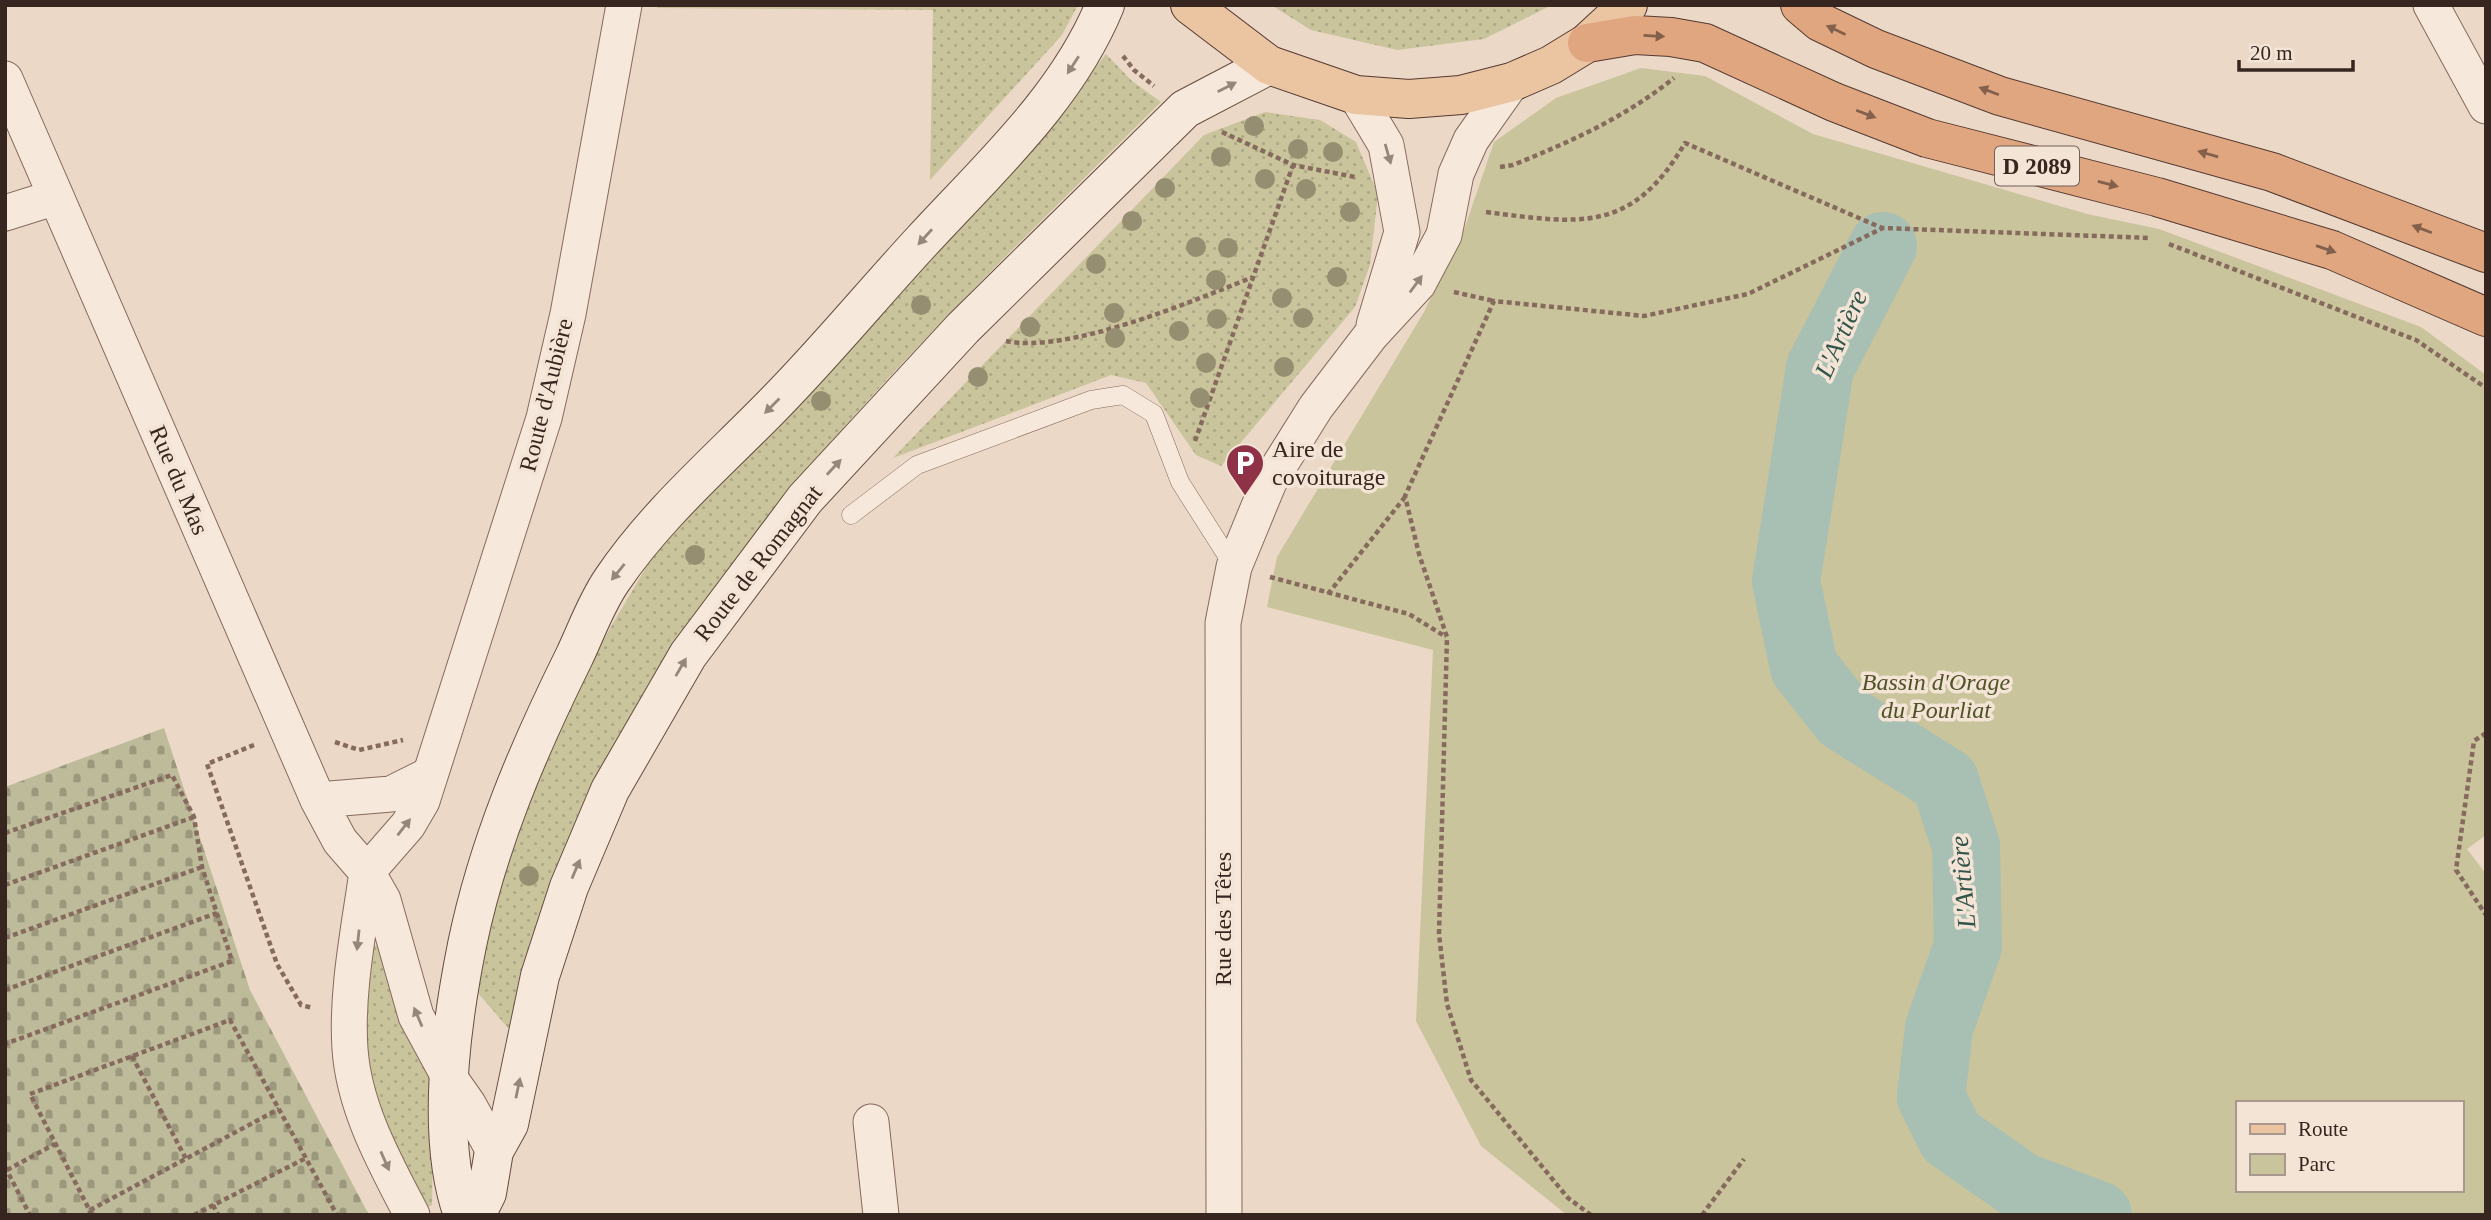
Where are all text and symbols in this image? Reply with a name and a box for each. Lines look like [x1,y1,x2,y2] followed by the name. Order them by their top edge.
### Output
[1826,24,1846,36] one-way arrow
[2239,28,2353,72] scale bar
[1644,30,1666,41] one-way arrow
[2250,41,2293,65] text: 20 m
[1067,55,1080,75] one-way arrow
[1217,81,1237,93] one-way arrow
[1978,86,1999,97] one-way arrow
[1856,109,1877,120] one-way arrow
[1383,144,1394,166] one-way arrow
[1995,146,2079,186] road number: D 2089
[2197,148,2218,158] one-way arrow
[2097,179,2119,190] one-way arrow
[2411,223,2432,234] one-way arrow
[918,228,934,245] one-way arrow
[2316,244,2337,255] one-way arrow
[1409,275,1423,294] one-way arrow
[1808,286,1873,383] water label: L'Artière
[514,316,578,474] street label: Route d'Aubière
[764,397,781,413] one-way arrow
[144,422,214,538] street label: Rue du Mas
[1272,436,1385,490] place label: Aire de covoiturage
[1224,442,1266,497] parking icon: Aire de covoiturage
[825,459,841,476] one-way arrow
[689,480,827,646] street label: Route de Romagnat
[611,563,626,581] one-way arrow
[675,658,687,677] one-way arrow
[1862,669,2011,723] park label: Bassin d'Orage du Pourliat
[397,819,412,837] one-way arrow
[1945,835,1982,930] water label: L'Artière
[1210,852,1236,986] street label: Rue des Têtes
[571,858,582,879] one-way arrow
[353,929,364,951] one-way arrow
[412,1006,423,1027] one-way arrow
[513,1077,524,1099] one-way arrow
[2236,1101,2463,1192] legend
[2298,1117,2348,1141] text: Route
[379,1151,391,1171] one-way arrow
[2298,1152,2335,1176] text: Parc

